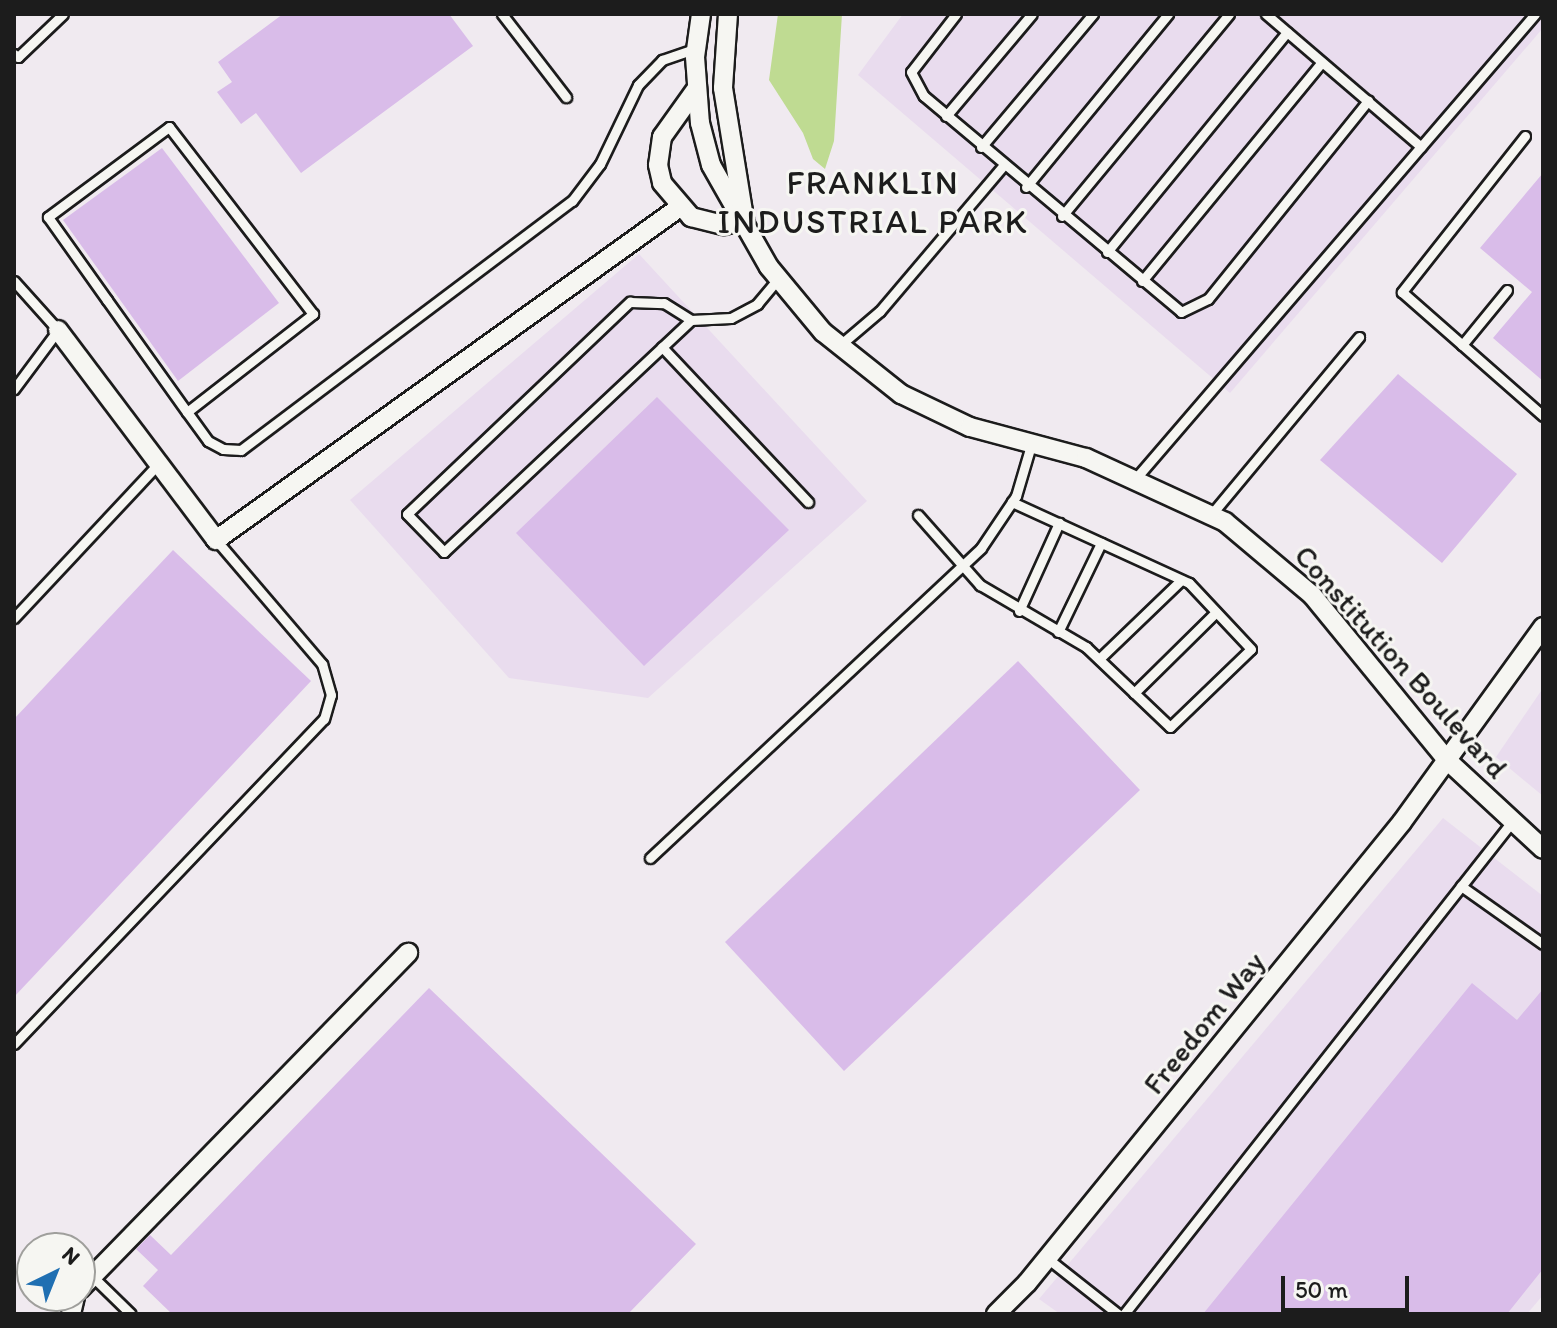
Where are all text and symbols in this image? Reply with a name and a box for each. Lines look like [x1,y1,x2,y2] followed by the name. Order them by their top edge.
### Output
[717,162,1029,242] district label: FRANKLIN INDUSTRIAL PARK
[1287,538,1515,786] street label: Constitution Boulevard
[1136,944,1272,1102] street label: Freedom Way
[16,1232,96,1312] north arrow
[57,1241,86,1270] text: N
[1285,1260,1413,1310] scale bar
[1295,1275,1348,1304] text: 50 m

